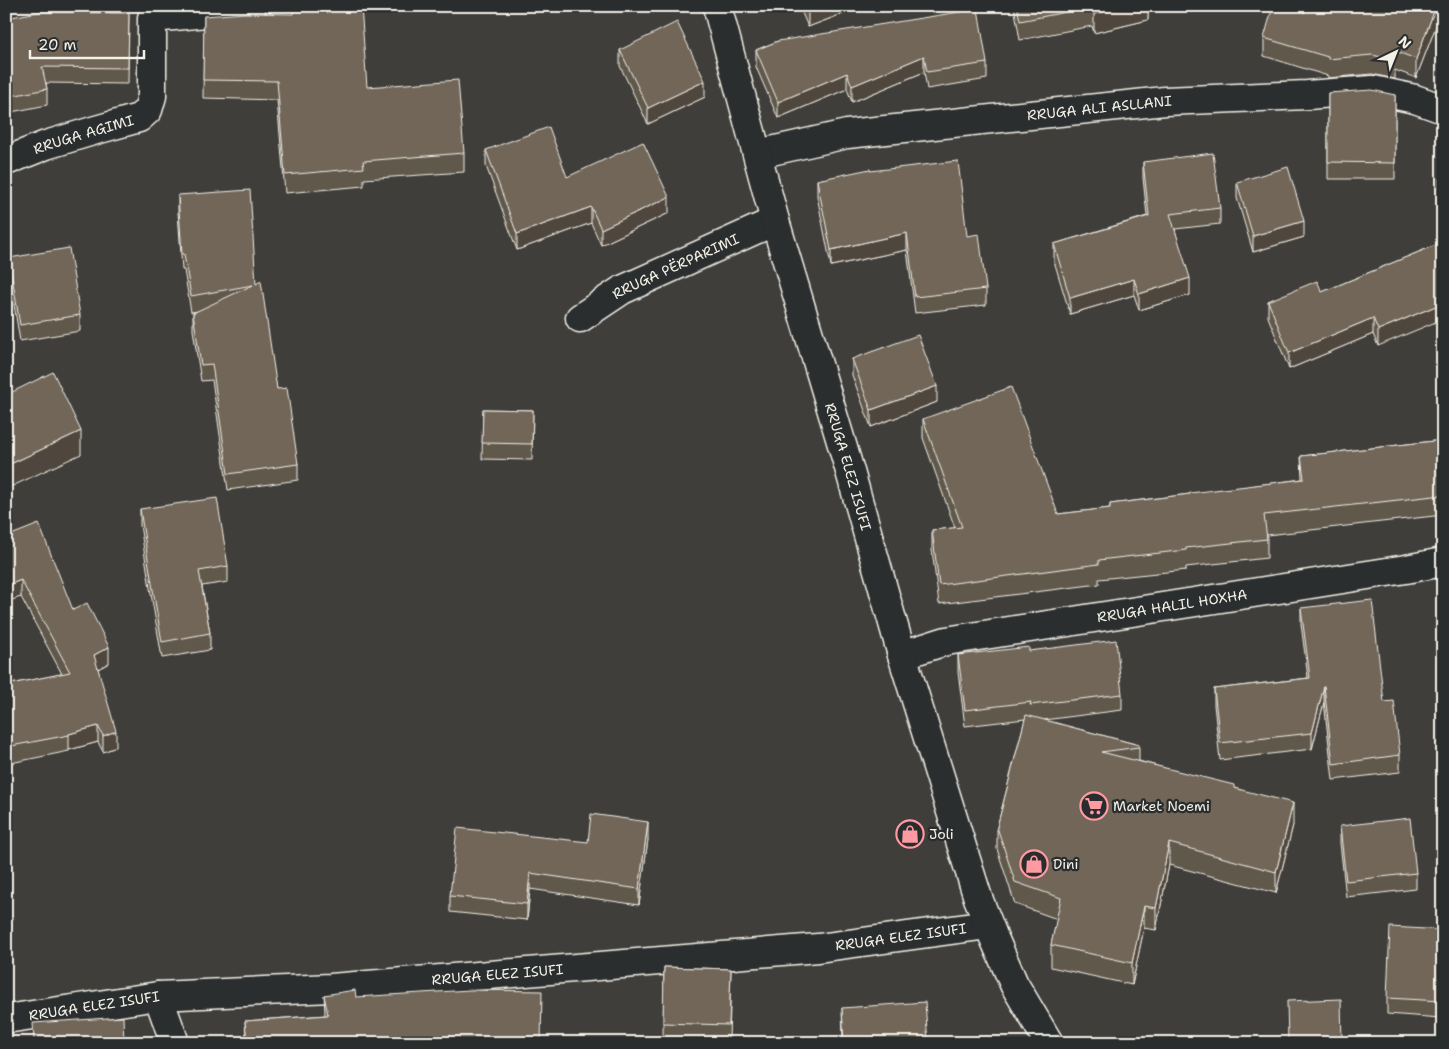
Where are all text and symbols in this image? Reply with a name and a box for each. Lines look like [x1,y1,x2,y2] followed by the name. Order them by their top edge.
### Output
[30,28,144,60] scale bar
[1372,28,1422,78] north arrow
[1395,32,1415,53] text: N
[38,35,77,55] text: 20 m
[1026,92,1173,124] street label: RRUGA ALI ASLLANI
[31,111,136,158] street label: RRUGA AGIMI
[608,229,742,303] street label: RRUGA PËRPARIMI
[821,401,875,533] street label: RRUGA ELEZ ISUFI
[1096,585,1248,626] street label: RRUGA HALIL HOXHA
[1079,791,1109,821] supermarket icon: Market Noemi
[1113,797,1210,815] place label: Market Noemi
[895,819,925,849] shop icon: Joli
[929,825,954,843] place label: Joli
[1019,849,1049,879] shop icon: Dini
[1053,855,1078,873] place label: Dini
[834,919,968,955] street label: RRUGA ELEZ ISUFI
[431,960,564,989] street label: RRUGA ELEZ ISUFI
[27,987,161,1024] street label: RRUGA ELEZ ISUFI

